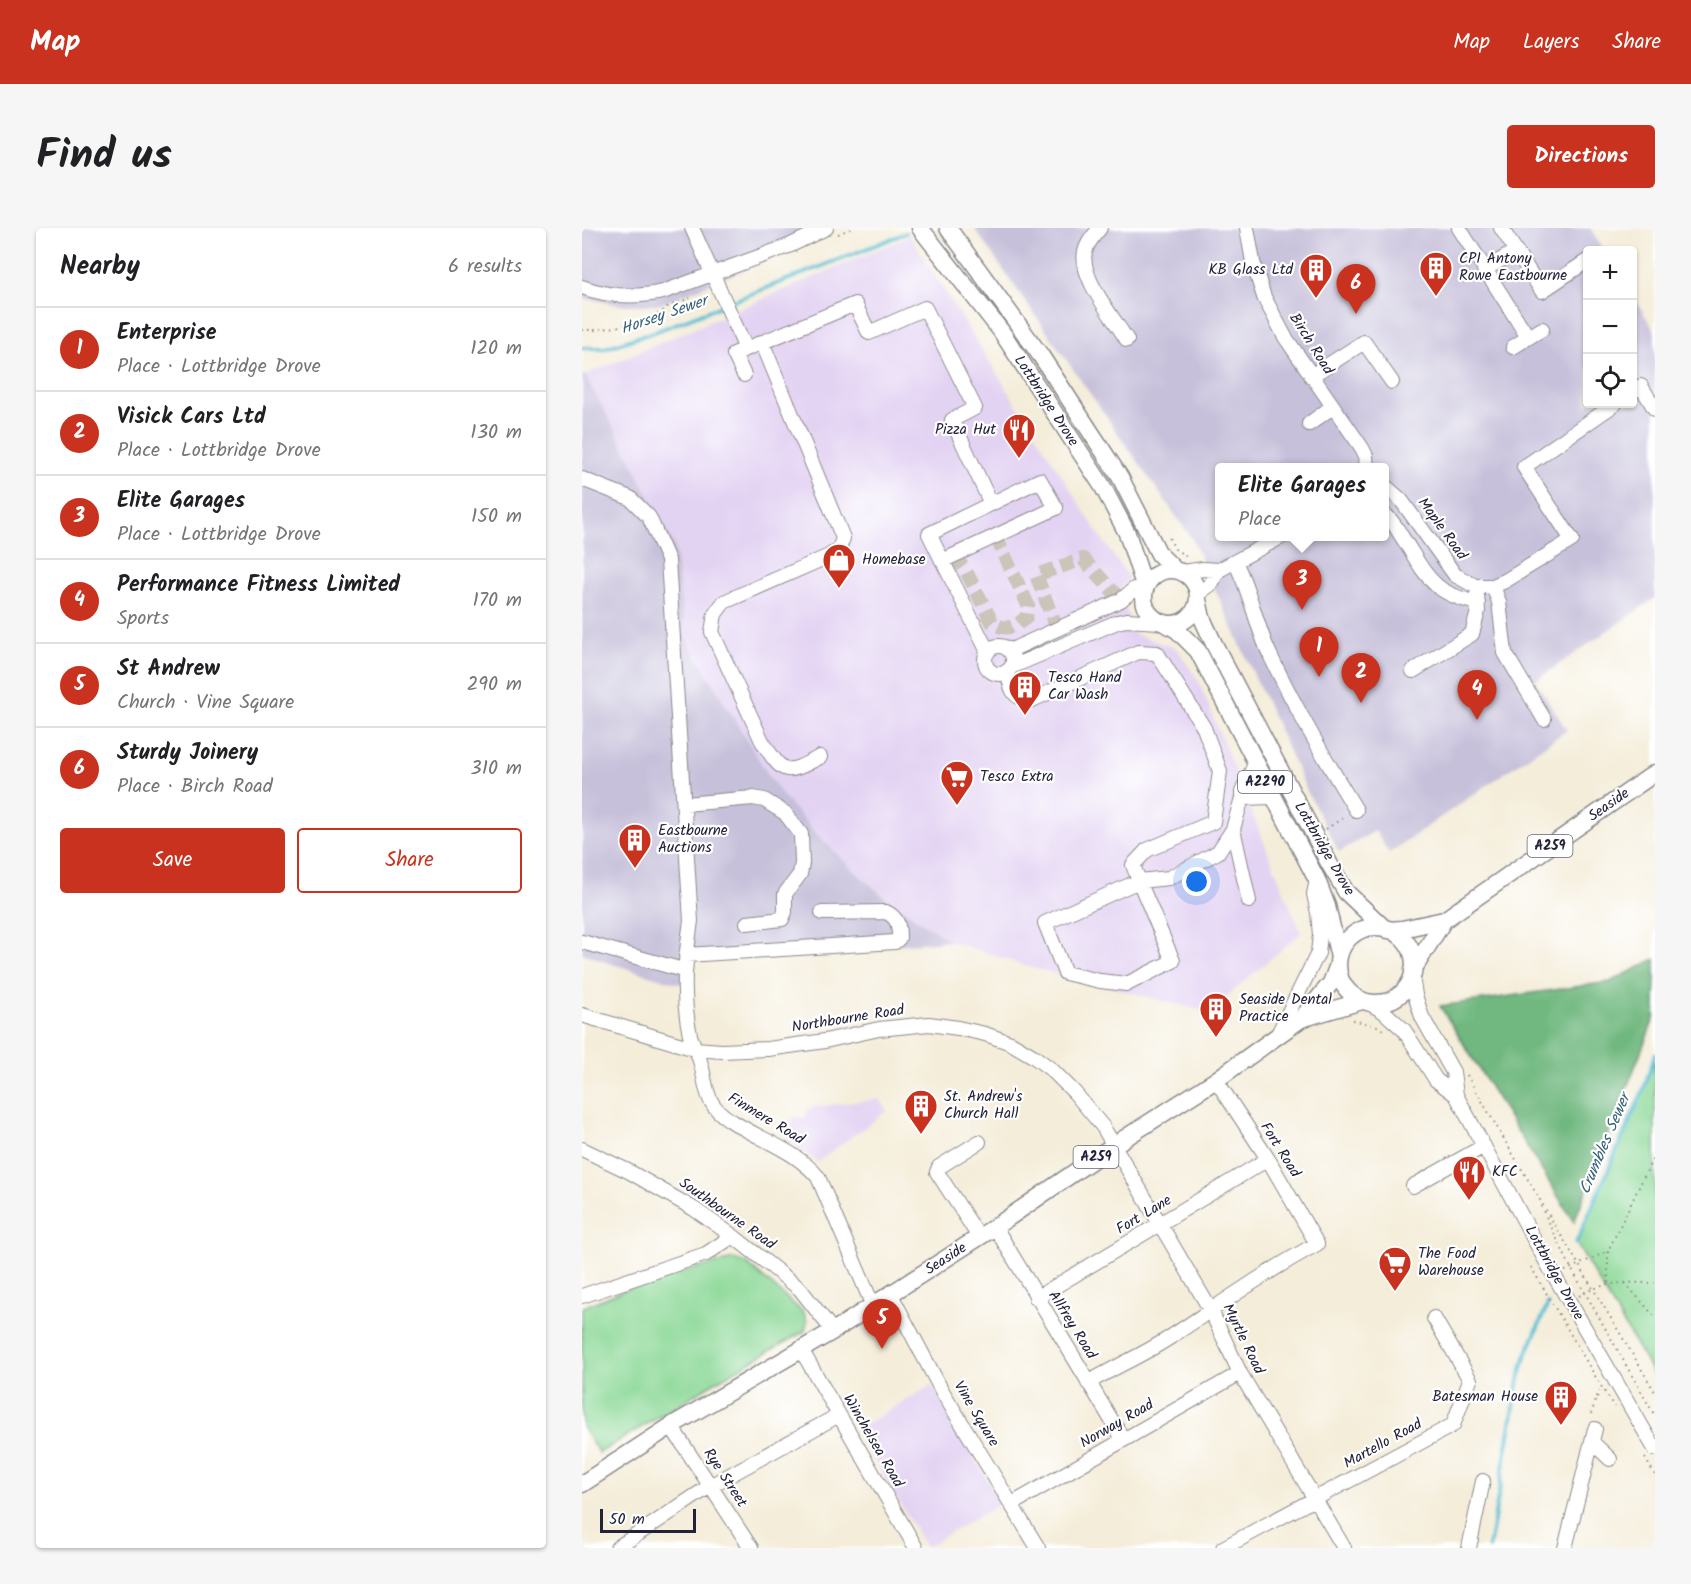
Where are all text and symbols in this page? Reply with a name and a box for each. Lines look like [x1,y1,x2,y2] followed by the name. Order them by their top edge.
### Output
[30,20,81,65] text: Map
[1453,26,1490,59] text: Map
[1523,26,1579,59] text: Layers
[1612,26,1661,59] text: Share
[36,123,172,190] text: Find us
[1507,125,1655,188] button: Directions
[60,246,140,288] text: Nearby
[1583,246,1637,408] map controls
[1583,246,1637,300] button: +
[1459,247,1567,288] place label: CPI Antony Rowe Eastbourne
[1418,250,1454,297] building icon: CPI Antony Rowe Eastbourne
[448,251,522,283] text: 6 results
[1298,252,1334,299] building icon: KB Glass Ltd
[1208,258,1294,282] place label: KB Glass Ltd
[1336,264,1376,314] pin: 6
[617,287,714,341] water label: Horsey Sewer
[1583,300,1637,354] button: −
[1283,308,1340,380] street label: Birch Road
[117,316,216,351] text: Enterprise
[76,333,83,365] text: 1
[470,333,522,365] text: 120 m
[1007,350,1085,452] street label: Lottbridge Drove
[117,351,321,383] text: Place · Lottbridge Drove
[1583,354,1637,408] button: locate
[117,400,266,435] text: Visick Cars Ltd
[1001,412,1037,459] restaurant icon: Pizza Hut
[74,417,85,449] text: 2
[470,417,522,449] text: 130 m
[935,418,996,442] place label: Pizza Hut
[117,435,321,467] text: Place · Lottbridge Drove
[1215,463,1389,541] popup
[1238,469,1366,504] text: Elite Garages
[117,484,245,519] text: Elite Garages
[1411,493,1473,566] street label: Maple Road
[74,501,85,533] text: 3
[471,501,522,533] text: 150 m
[1238,504,1281,536] text: Place
[117,519,321,551] text: Place · Lottbridge Drove
[821,542,857,589] shop icon: Homebase
[862,548,926,572] place label: Homebase
[1282,560,1322,610] pin: 3
[117,568,400,603] text: Performance Fitness Limited
[74,585,85,617] text: 4
[473,585,522,617] text: 170 m
[117,603,169,635] text: Sports
[1300,628,1338,677] pin: 1
[117,652,220,687] text: St Andrew
[1342,654,1380,703] pin: 2
[1048,666,1122,707] place label: Tesco Hand Car Wash
[74,669,85,701] text: 5
[467,669,522,701] text: 290 m
[1007,669,1043,716] building icon: Tesco Hand Car Wash
[1458,670,1496,720] pin: 4
[117,687,294,719] text: Church · Vine Square
[117,736,258,771] text: Sturdy Joinery
[74,753,85,785] text: 6
[470,753,522,785] text: 310 m
[939,759,975,806] supermarket icon: Tesco Extra
[980,765,1054,789] place label: Tesco Extra
[117,771,273,803] text: Place · Birch Road
[1238,771,1292,793] road number: A2290
[1583,782,1635,828] street label: Seaside
[1287,798,1361,901] street label: Lottbridge Drove
[658,819,728,860] place label: Eastbourne Auctions
[617,822,653,869] building icon: Eastbourne Auctions
[60,828,285,893] button: Save
[297,828,522,893] button: Share
[1528,835,1572,857] road number: A259
[1182,867,1211,896] your location
[1239,988,1332,1029] place label: Seaside Dental Practice
[1198,991,1234,1038] building icon: Seaside Dental Practice
[790,998,906,1040] street label: Northbourne Road
[944,1085,1023,1126] place label: St. Andrew's Church Hall
[1573,1086,1639,1198] water label: Crumbles Sewer
[723,1087,809,1152] street label: Finmere Road
[903,1088,939,1135] building icon: St. Andrew's Church Hall
[1254,1118,1307,1183] street label: Fort Road
[1074,1146,1118,1168] road number: A259
[1451,1154,1487,1201] restaurant icon: KFC
[1492,1160,1518,1184] place label: KFC
[674,1172,781,1257] street label: Southbourne Road
[1112,1189,1177,1241] street label: Fort Lane
[1518,1221,1590,1325] street label: Lottbridge Drove
[920,1236,972,1282] street label: Seaside
[1418,1242,1484,1283] place label: The Food Warehouse
[1377,1245,1413,1292] supermarket icon: The Food Warehouse
[1041,1286,1103,1364] street label: Allfrey Road
[862,1300,902,1349] pin: 5
[1216,1300,1271,1379] street label: Myrtle Road
[947,1376,1005,1452] street label: Vine Square
[1543,1379,1579,1426] building icon: Batesman House
[1432,1385,1538,1409] place label: Batesman House
[836,1390,910,1493] street label: Winchelsea Road
[1075,1393,1159,1455] street label: Norway Road
[1339,1412,1427,1475] street label: Martello Road
[697,1444,753,1513] street label: Rye Street
[600,1506,696,1534] scale bar
[609,1507,645,1532] text: 50 m

